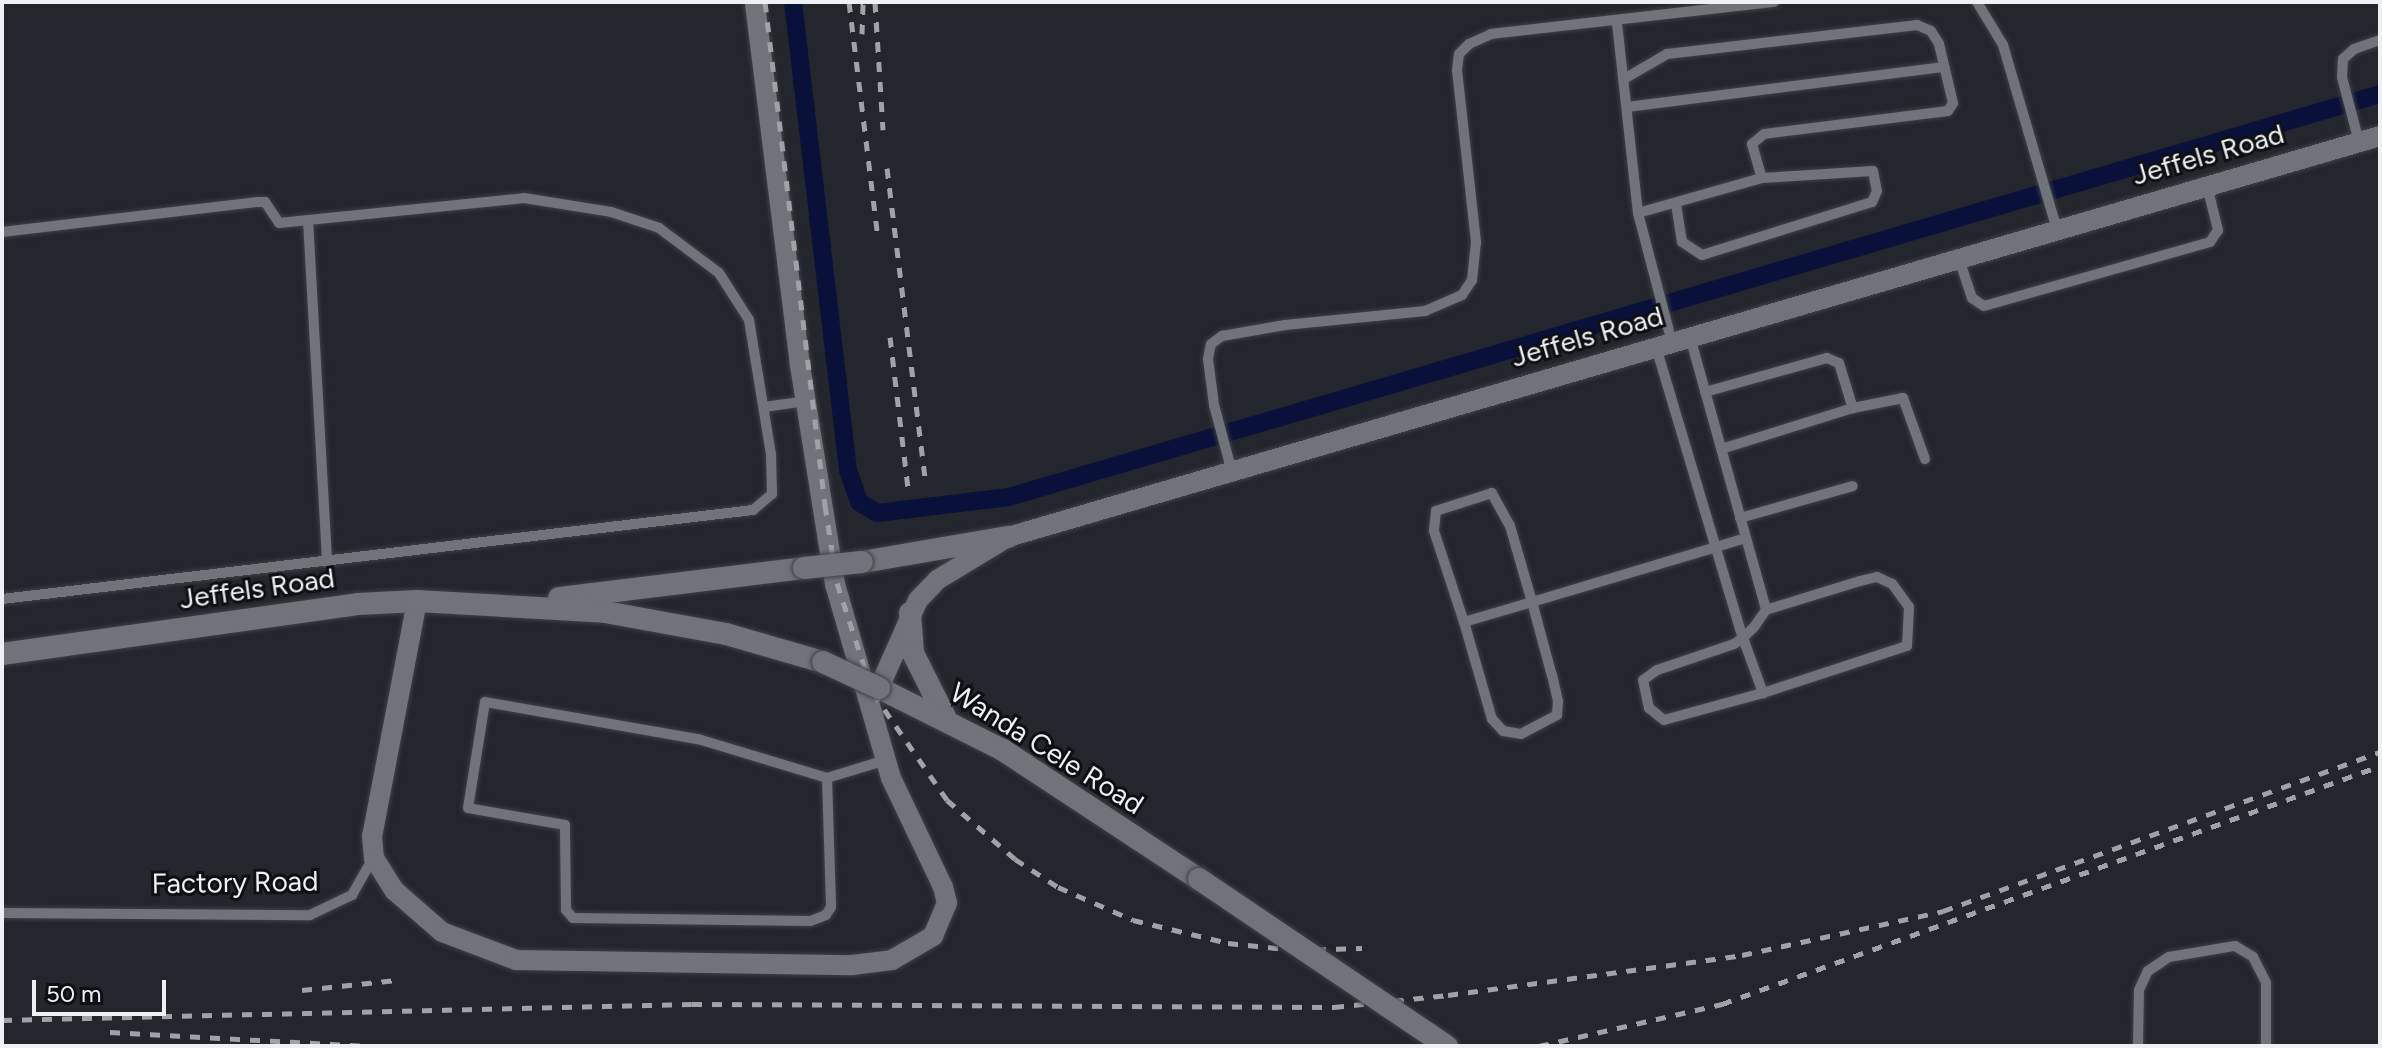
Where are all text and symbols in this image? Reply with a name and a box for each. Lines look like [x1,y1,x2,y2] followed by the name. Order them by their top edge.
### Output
[2128,116,2288,192] street label: Jeffels Road
[1507,298,1667,374] street label: Jeffels Road
[177,560,337,616] street label: Jeffels Road
[944,675,1150,821] street label: Wanda Cele Road
[151,864,319,900] street label: Factory Road
[36,964,170,1014] scale bar
[46,979,102,1008] text: 50 m

